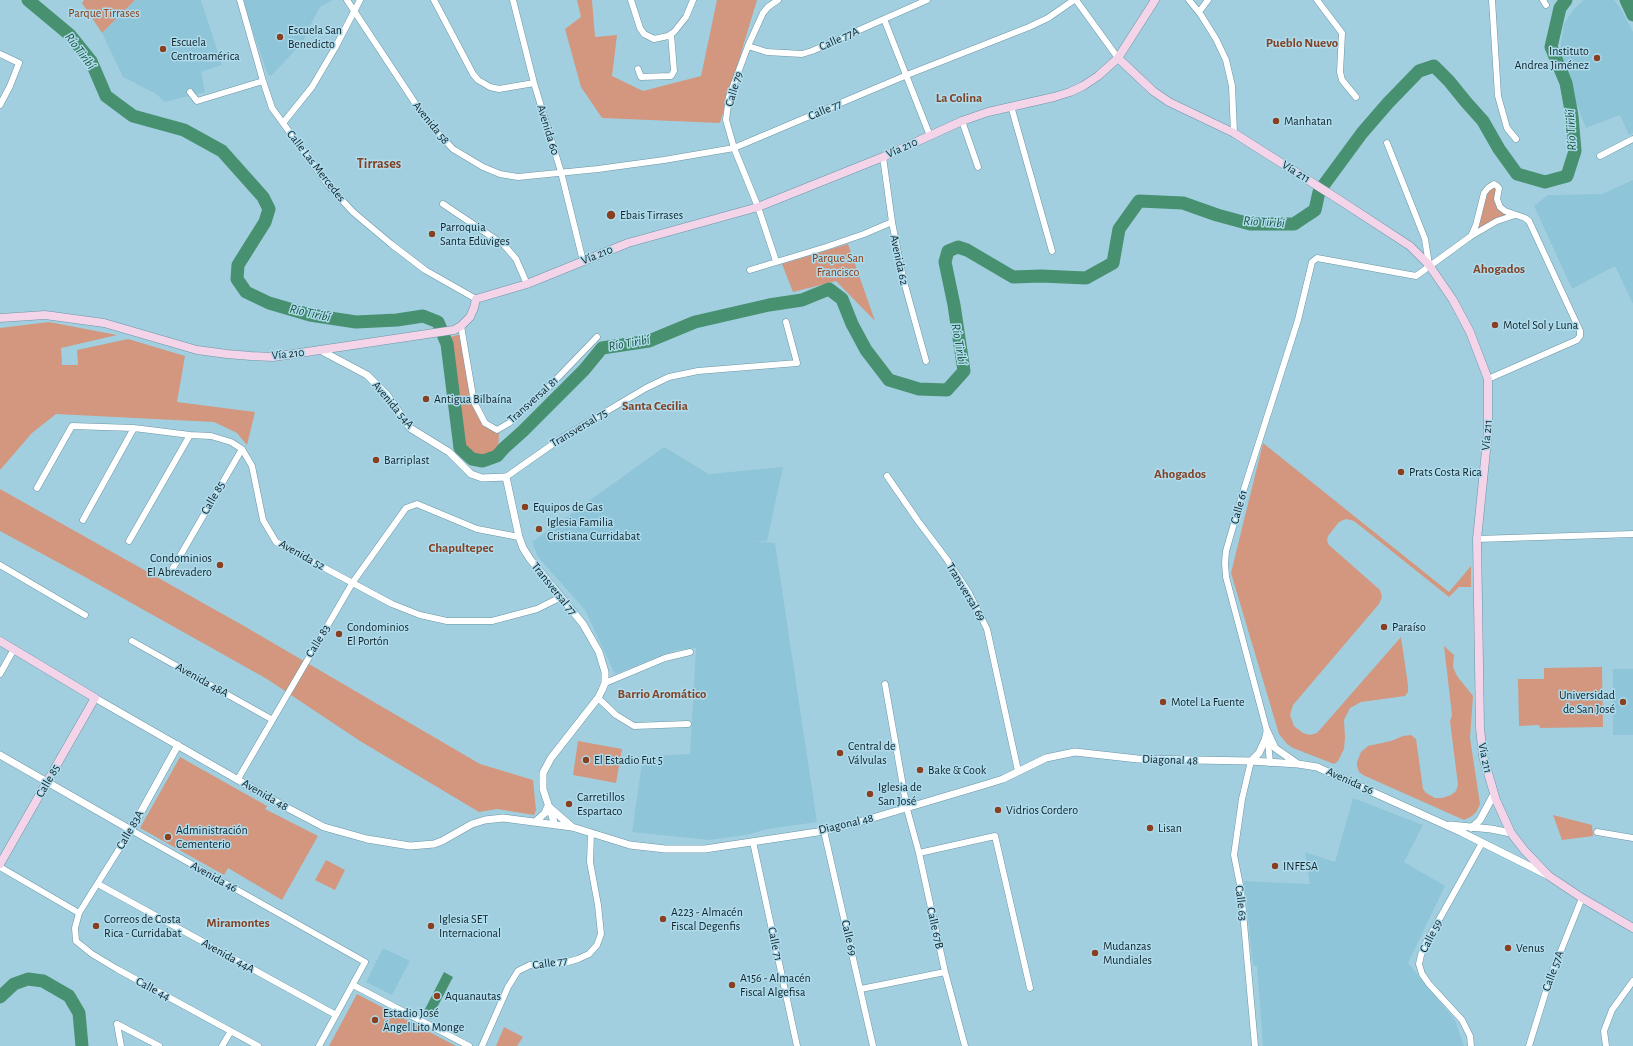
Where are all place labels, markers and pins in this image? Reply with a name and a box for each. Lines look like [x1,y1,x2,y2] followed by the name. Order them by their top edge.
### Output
[288,23,342,51] place label: Escuela San Benedicto
[275,32,285,42] marker: Escuela San Benedicto
[171,35,240,63] place label: Escuela Centroamérica
[158,44,168,54] marker: Escuela Centroamérica
[1514,44,1589,72] place label: Instituto Andrea Jiménez
[1592,53,1602,63] marker: Instituto Andrea Jiménez
[1284,114,1332,128] place label: Manhatan
[1271,116,1281,126] marker: Manhatan
[620,208,683,222] place label: Ebais Tirrases
[605,209,617,221] marker: Ebais Tirrases
[440,220,510,248] place label: Parroquia Santa Eduviges
[427,229,437,239] marker: Parroquia Santa Eduviges
[1503,318,1578,332] place label: Motel Sol y Luna
[1490,320,1500,330] marker: Motel Sol y Luna
[434,392,512,406] place label: Antigua Bilbaína
[421,394,431,404] marker: Antigua Bilbaína
[384,453,429,467] place label: Barriplast
[371,455,381,465] marker: Barriplast
[1409,465,1482,479] place label: Prats Costa Rica
[1396,467,1406,477] marker: Prats Costa Rica
[533,500,603,514] place label: Equipos de Gas
[520,502,530,512] marker: Equipos de Gas
[547,515,640,543] place label: Iglesia Familia Cristiana Curridabat
[534,524,544,534] marker: Iglesia Familia Cristiana Curridabat
[147,551,212,579] place label: Condominios El Abrevadero
[215,560,225,570] marker: Condominios El Abrevadero
[347,620,409,648] place label: Condominios El Portón
[1392,620,1426,634] place label: Paraíso
[1379,622,1389,632] marker: Paraíso
[334,629,344,639] marker: Condominios El Portón
[1559,688,1615,716] place label: Universidad de San José
[1171,695,1244,709] place label: Motel La Fuente
[1158,697,1168,707] marker: Motel La Fuente
[1618,697,1628,707] marker: Universidad de San José
[848,739,896,767] place label: Central de Válvulas
[835,748,845,758] marker: Central de Válvulas
[594,753,663,767] place label: El Estadio Fut 5
[581,755,591,765] marker: El Estadio Fut 5
[928,763,986,777] place label: Bake & Cook
[915,765,925,775] marker: Bake & Cook
[878,780,922,808] place label: Iglesia de San José
[865,789,875,799] marker: Iglesia de San José
[577,790,625,818] place label: Carretillos Espartaco
[564,799,574,809] marker: Carretillos Espartaco
[1006,803,1078,817] place label: Vidrios Cordero
[993,805,1003,815] marker: Vidrios Cordero
[1158,821,1182,835] place label: Lisan
[176,823,248,851] place label: Administración Cementerio
[1145,823,1155,833] marker: Lisan
[163,832,173,842] marker: Administración Cementerio
[1283,859,1318,873] place label: INFESA
[1270,861,1280,871] marker: INFESA
[671,905,743,933] place label: A223 - Almacén Fiscal Degenfis
[104,912,181,940] place label: Correos de Costa Rica - Curridabat
[439,912,501,940] place label: Iglesia SET Internacional
[658,914,668,924] marker: A223 - Almacén Fiscal Degenfis
[91,921,101,931] marker: Correos de Costa Rica - Curridabat
[426,921,436,931] marker: Iglesia SET Internacional
[1103,939,1152,967] place label: Mudanzas Mundiales
[1516,941,1545,955] place label: Venus
[1503,943,1513,953] marker: Venus
[1090,948,1100,958] marker: Mudanzas Mundiales
[740,971,811,999] place label: A156 - Almacén Fiscal Algefisa
[727,980,737,990] marker: A156 - Almacén Fiscal Algefisa
[445,989,501,1003] place label: Aquanautas
[432,991,442,1001] marker: Aquanautas
[383,1006,464,1034] place label: Estadio José Ángel Lito Monge
[370,1015,380,1025] marker: Estadio José Ángel Lito Monge

